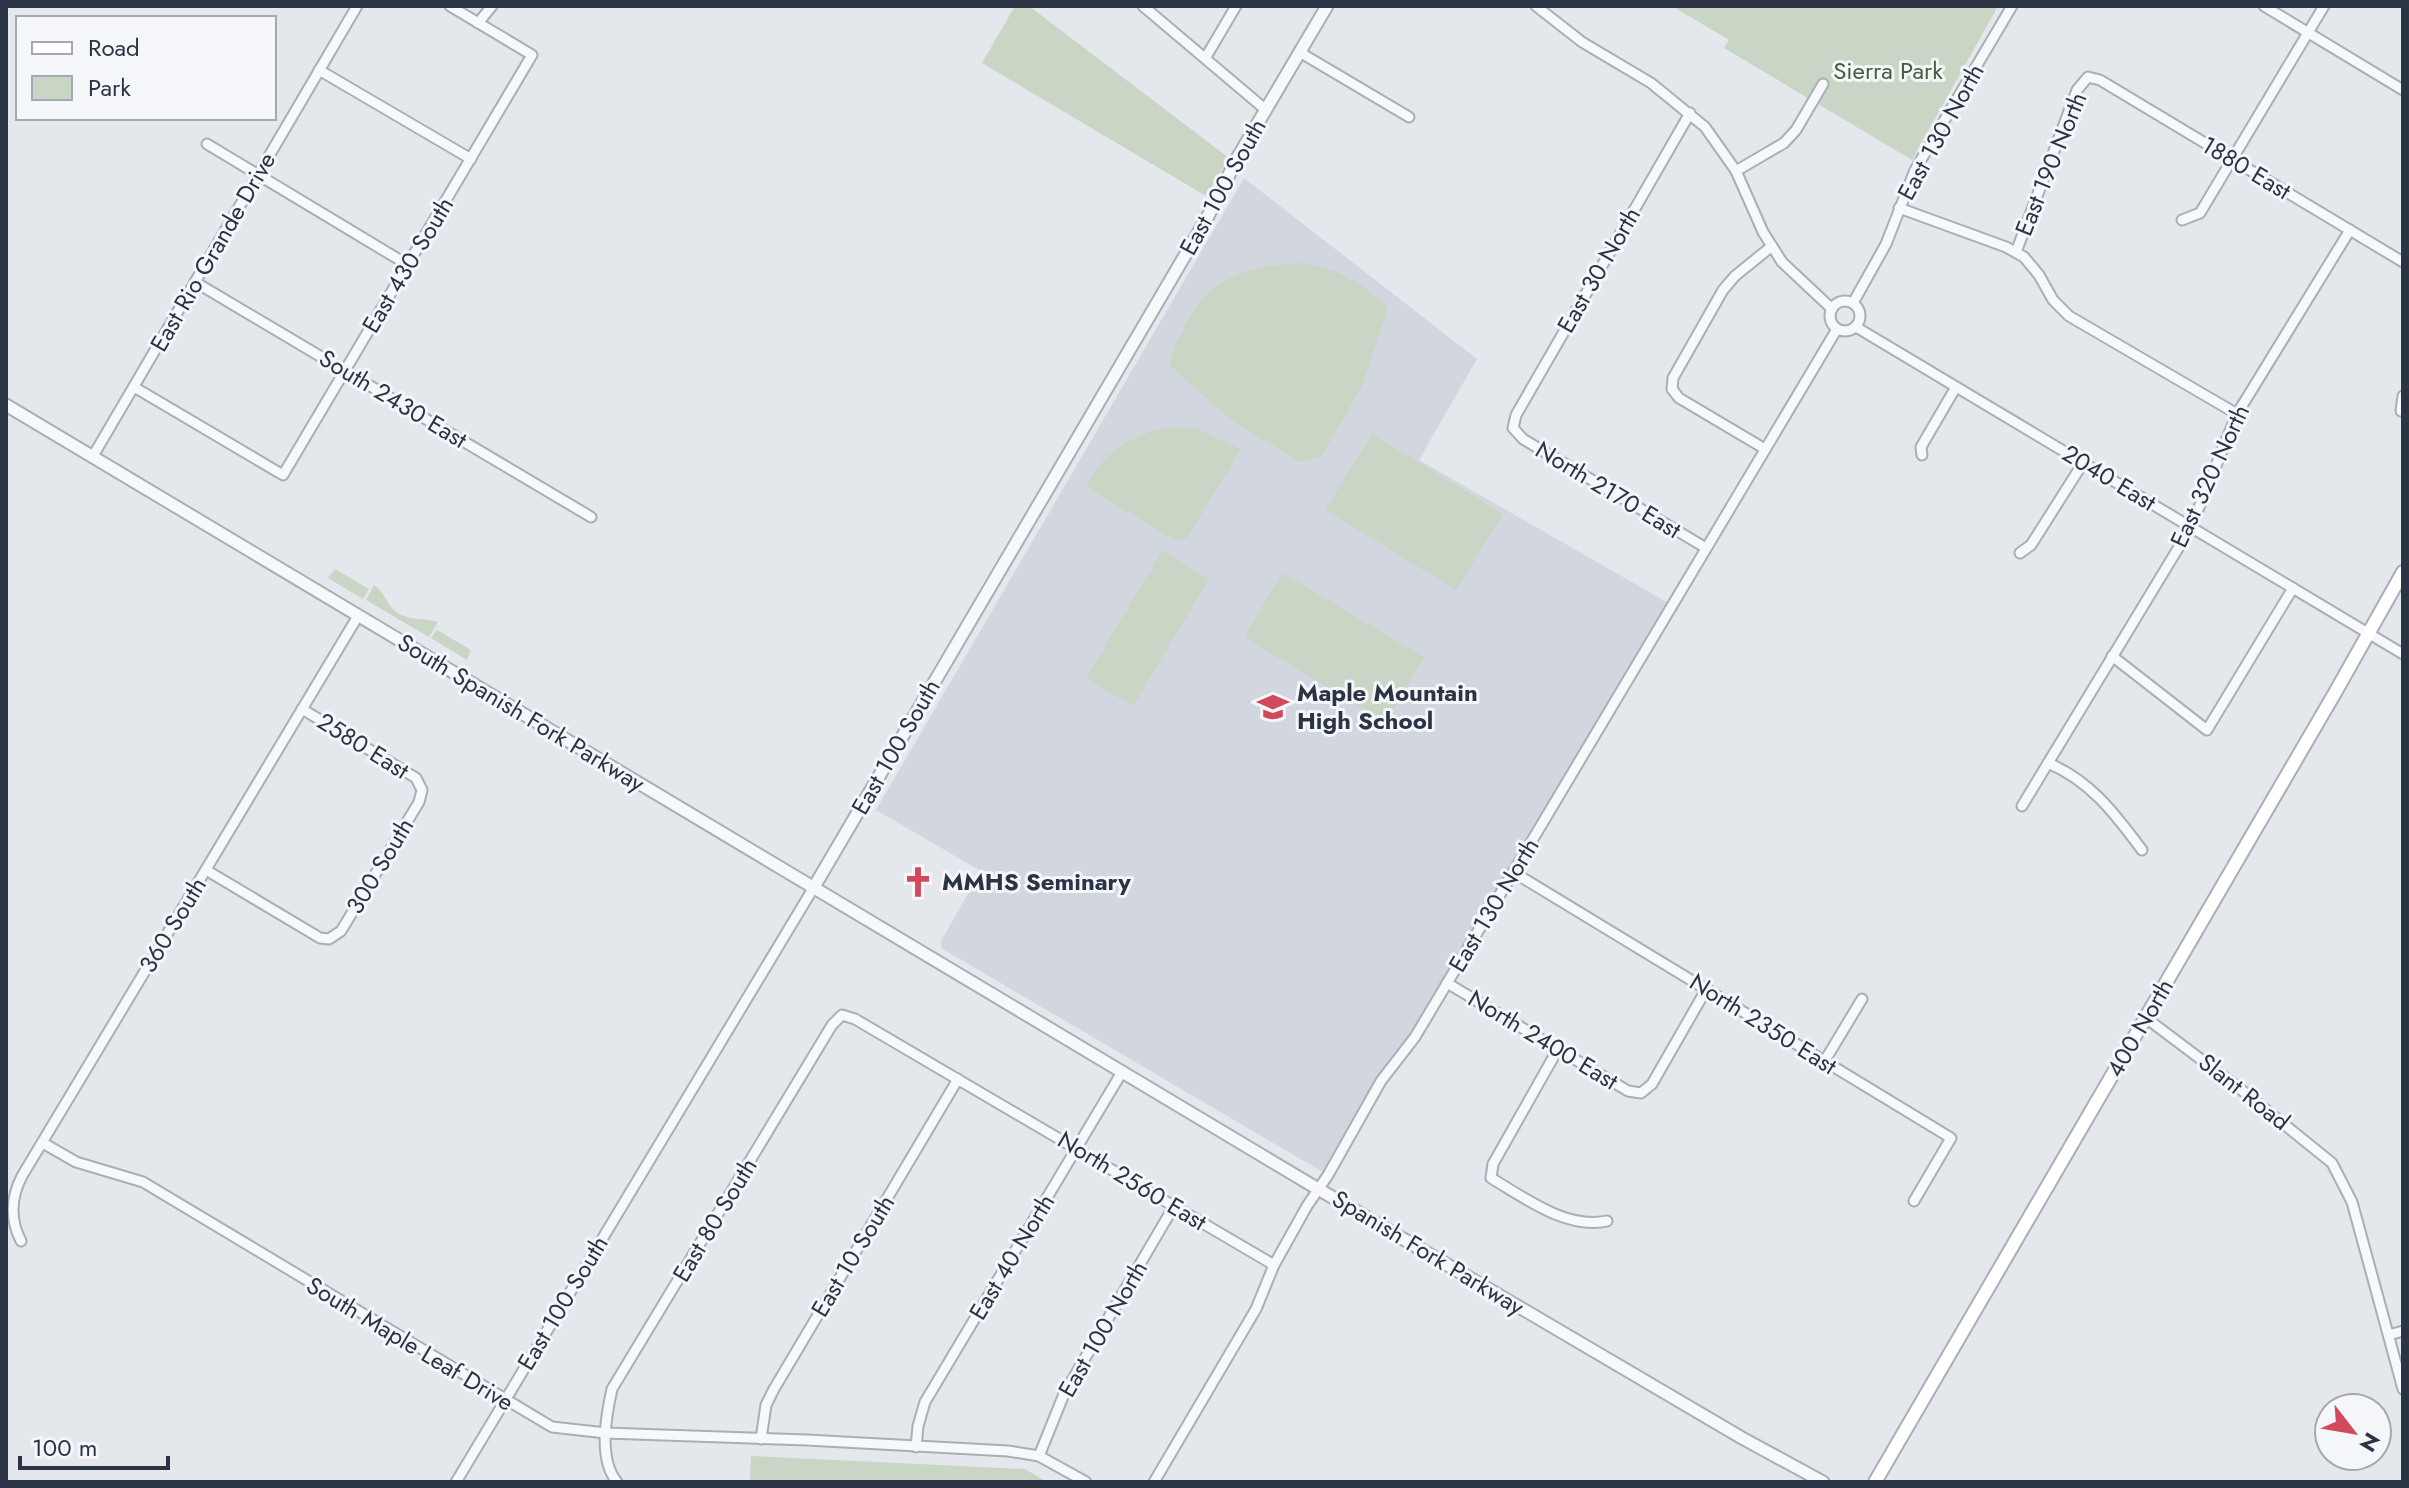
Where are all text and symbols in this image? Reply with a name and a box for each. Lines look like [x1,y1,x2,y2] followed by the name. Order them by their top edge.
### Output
[16,16,276,120] legend
[88,30,140,65] text: Road
[1833,53,1943,88] park label: Sierra Park
[1889,57,1993,206] street label: East 130 North
[88,70,131,105] text: Park
[2006,87,2095,241] street label: East 190 North
[1171,112,1275,261] street label: East 100 South
[2195,127,2298,208] street label: 1880 East
[141,146,284,358] street label: East Rio Grande Drive
[353,190,462,339] street label: East 430 South
[1548,200,1649,339] street label: East 30 North
[313,341,474,457] street label: South 2430 East
[2161,399,2258,553] street label: East 320 North
[1529,432,1688,547] street label: North 2170 East
[2056,436,2163,519] street label: 2040 East
[391,625,652,801] street label: South Spanish Fork Parkway
[843,672,949,821] street label: East 100 South
[1297,675,1478,738] place label: Maple Mountain High School
[1256,690,1290,724] school or university icon: Maple Mountain High School
[311,704,416,788] street label: 2580 East
[337,811,422,920] street label: 300 South
[1440,831,1548,979] street label: East 130 North
[942,864,1131,899] place label: MMHS Seminary
[901,865,935,899] church icon: MMHS Seminary
[130,870,215,979] street label: 360 South
[1683,964,1844,1083] street label: North 2350 East
[2097,972,2182,1083] street label: 400 North
[1462,981,1625,1098] street label: North 2400 East
[2191,1045,2297,1139] street label: Slant Road
[1051,1122,1214,1239] street label: North 2560 East
[664,1151,765,1288] street label: East 80 South
[1326,1181,1531,1324] street label: Spanish Fork Parkway
[960,1187,1063,1326] street label: East 40 North
[802,1188,903,1323] street label: East 10 South
[509,1229,617,1377] street label: East 100 South
[1049,1254,1156,1404] street label: East 100 North
[300,1268,521,1419] street label: South Maple Leaf Drive
[2313,1392,2393,1472] north arrow
[20,1420,168,1470] scale bar
[2352,1427,2388,1458] text: N
[32,1430,98,1465] text: 100 m

